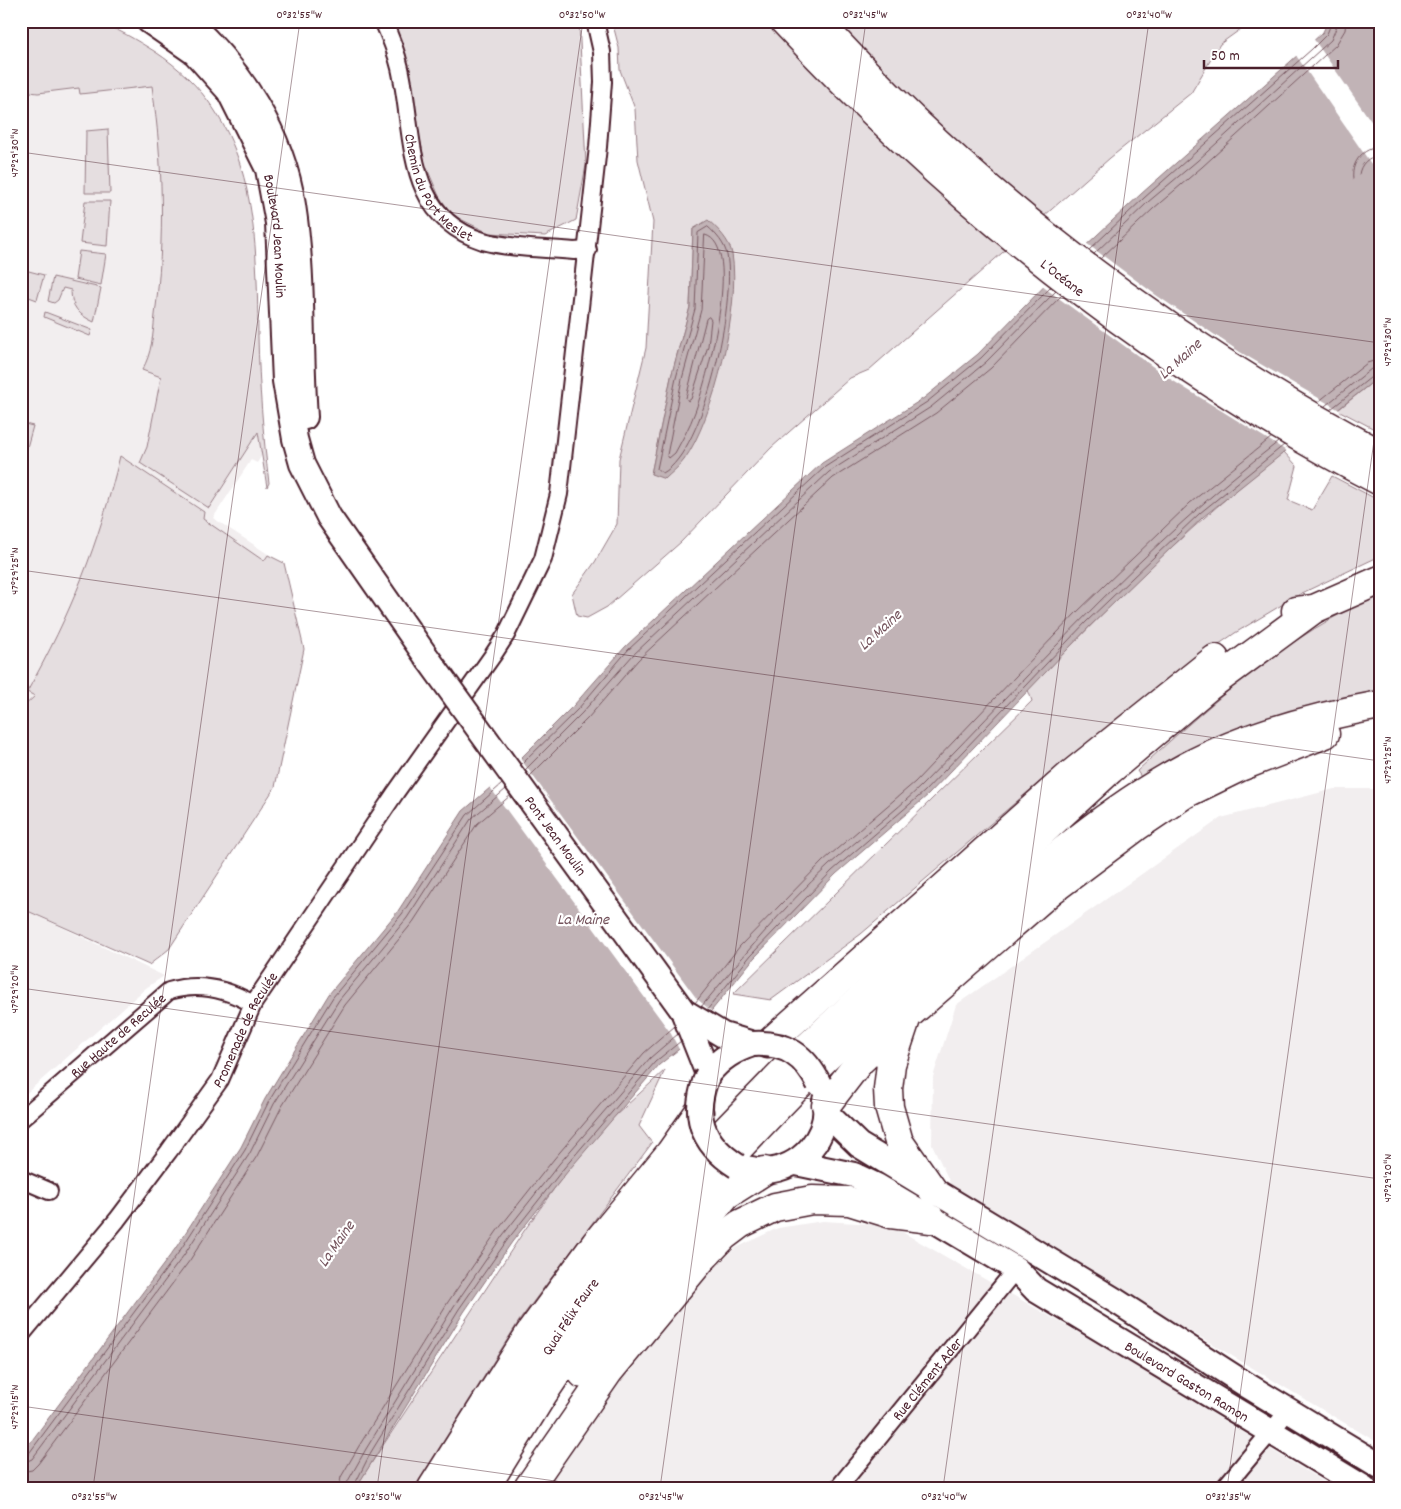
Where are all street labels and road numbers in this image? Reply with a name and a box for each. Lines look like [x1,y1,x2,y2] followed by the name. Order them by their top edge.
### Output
[397,132,476,249] street label: Chemin du Port Meslet
[256,173,290,299] street label: Boulevard Jean Moulin
[1035,255,1089,303] street label: L’Océane
[518,792,591,881] street label: Pont Jean Moulin
[208,968,285,1093] street label: Promenade de Reculée
[66,989,172,1085] street label: Rue Haute de Reculée
[538,1274,606,1360] street label: Quai Félix Faure
[888,1333,969,1426] street label: Rue Clément Ader
[1120,1337,1252,1429] street label: Boulevard Gaston Ramon

